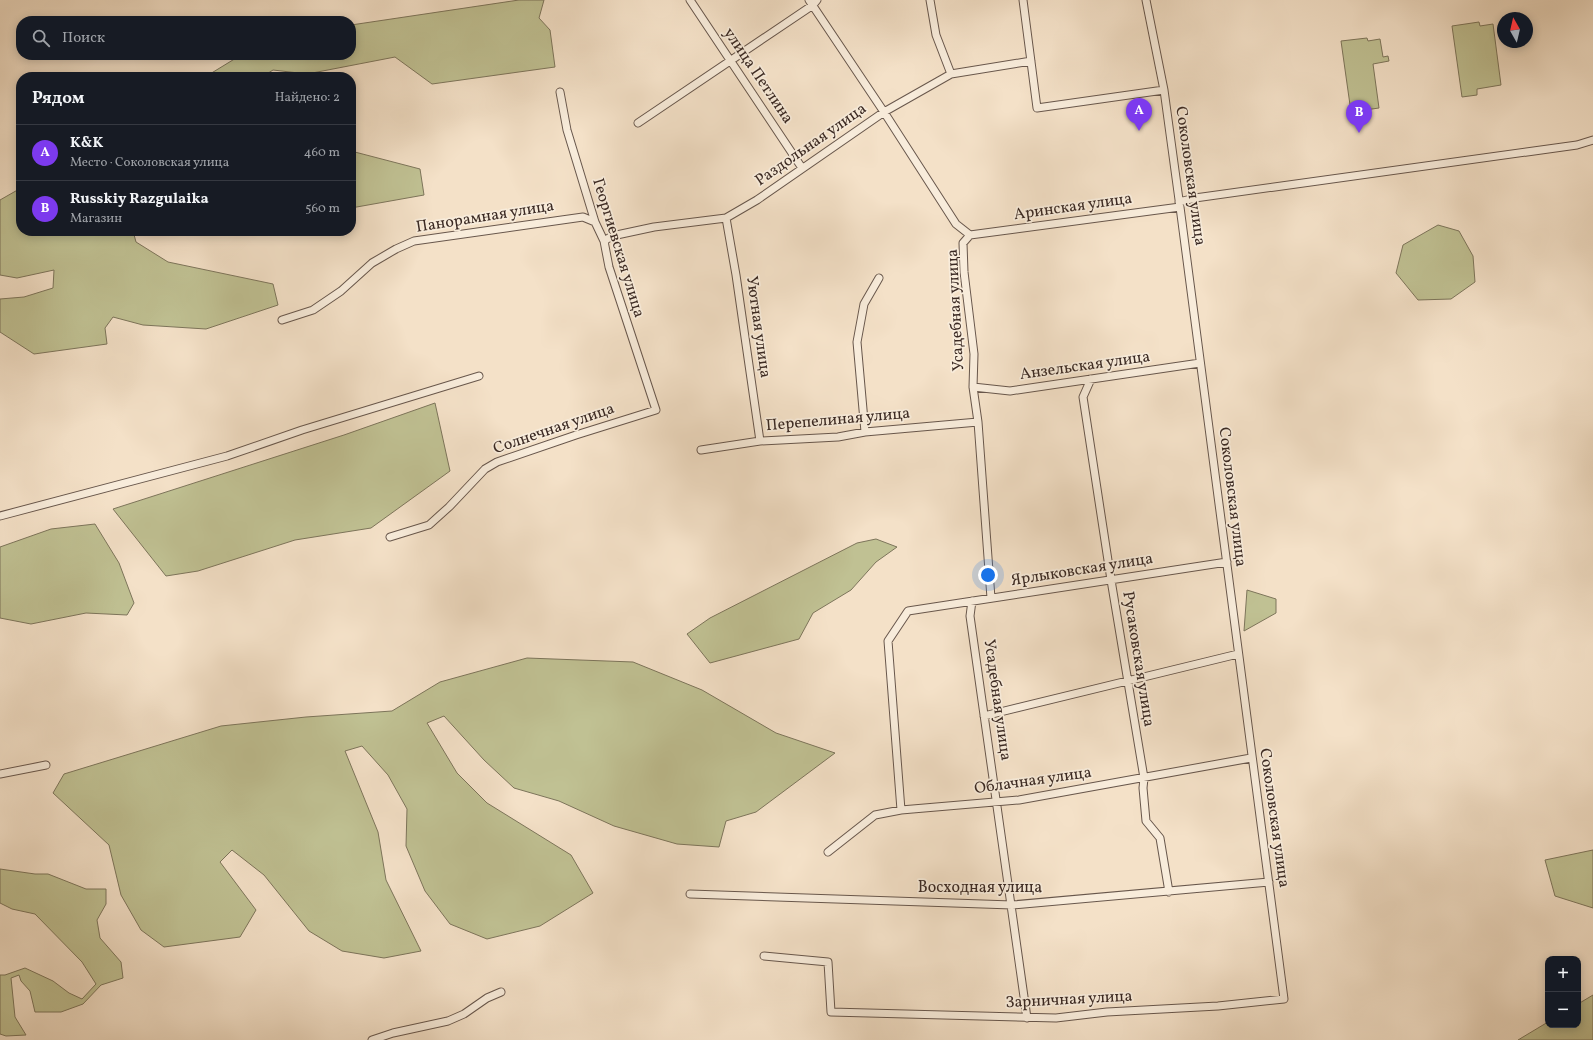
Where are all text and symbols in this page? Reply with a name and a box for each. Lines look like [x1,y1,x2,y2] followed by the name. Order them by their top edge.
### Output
[1497,12,1533,48] north arrow
[16,16,356,60] search box
[718,24,798,128] street label: улица Петлина
[30,27,52,49] icon: search
[62,28,105,49] text: Поиск
[32,87,85,110] text: Рядом
[275,89,340,107] text: Найдено: 2
[751,98,871,192] street label: Раздольная улица
[1126,98,1152,131] pin: A
[1346,100,1372,133] pin: B
[1169,105,1211,247] street label: Соколовская улица
[70,133,103,154] text: K&K
[40,144,50,162] text: A
[304,144,340,162] text: 460 m
[70,154,229,172] text: Место · Соколовская улица
[586,176,650,320] street label: Георгиевская улица
[1012,188,1134,226] street label: Аринская улица
[70,189,209,210] text: Russkiy Razgulaika
[414,195,556,239] street label: Панорамная улица
[41,200,49,218] text: B
[305,200,340,218] text: 560 m
[70,210,122,228] text: Магазин
[942,248,970,372] street label: Усадебная улица
[740,275,776,379] street label: Уютная улица
[1018,346,1152,386] street label: Анзельская улица
[490,398,618,460] street label: Солнечная улица
[765,403,911,437] street label: Перепелиная улица
[1213,426,1251,568] street label: Соколовская улица
[1009,548,1155,592] street label: Ярлыковская улица
[978,565,998,585] your location
[1116,590,1160,728] street label: Русаковская улица
[978,638,1016,762] street label: Усадебная улица
[1253,747,1295,889] street label: Соколовская улица
[973,762,1093,800] street label: Облачная улица
[918,877,1042,899] street label: Восходная улица
[1545,956,1581,1028] map controls
[1545,956,1581,992] button: +
[1005,986,1133,1014] street label: Зарничная улица
[1545,992,1581,1028] button: −

